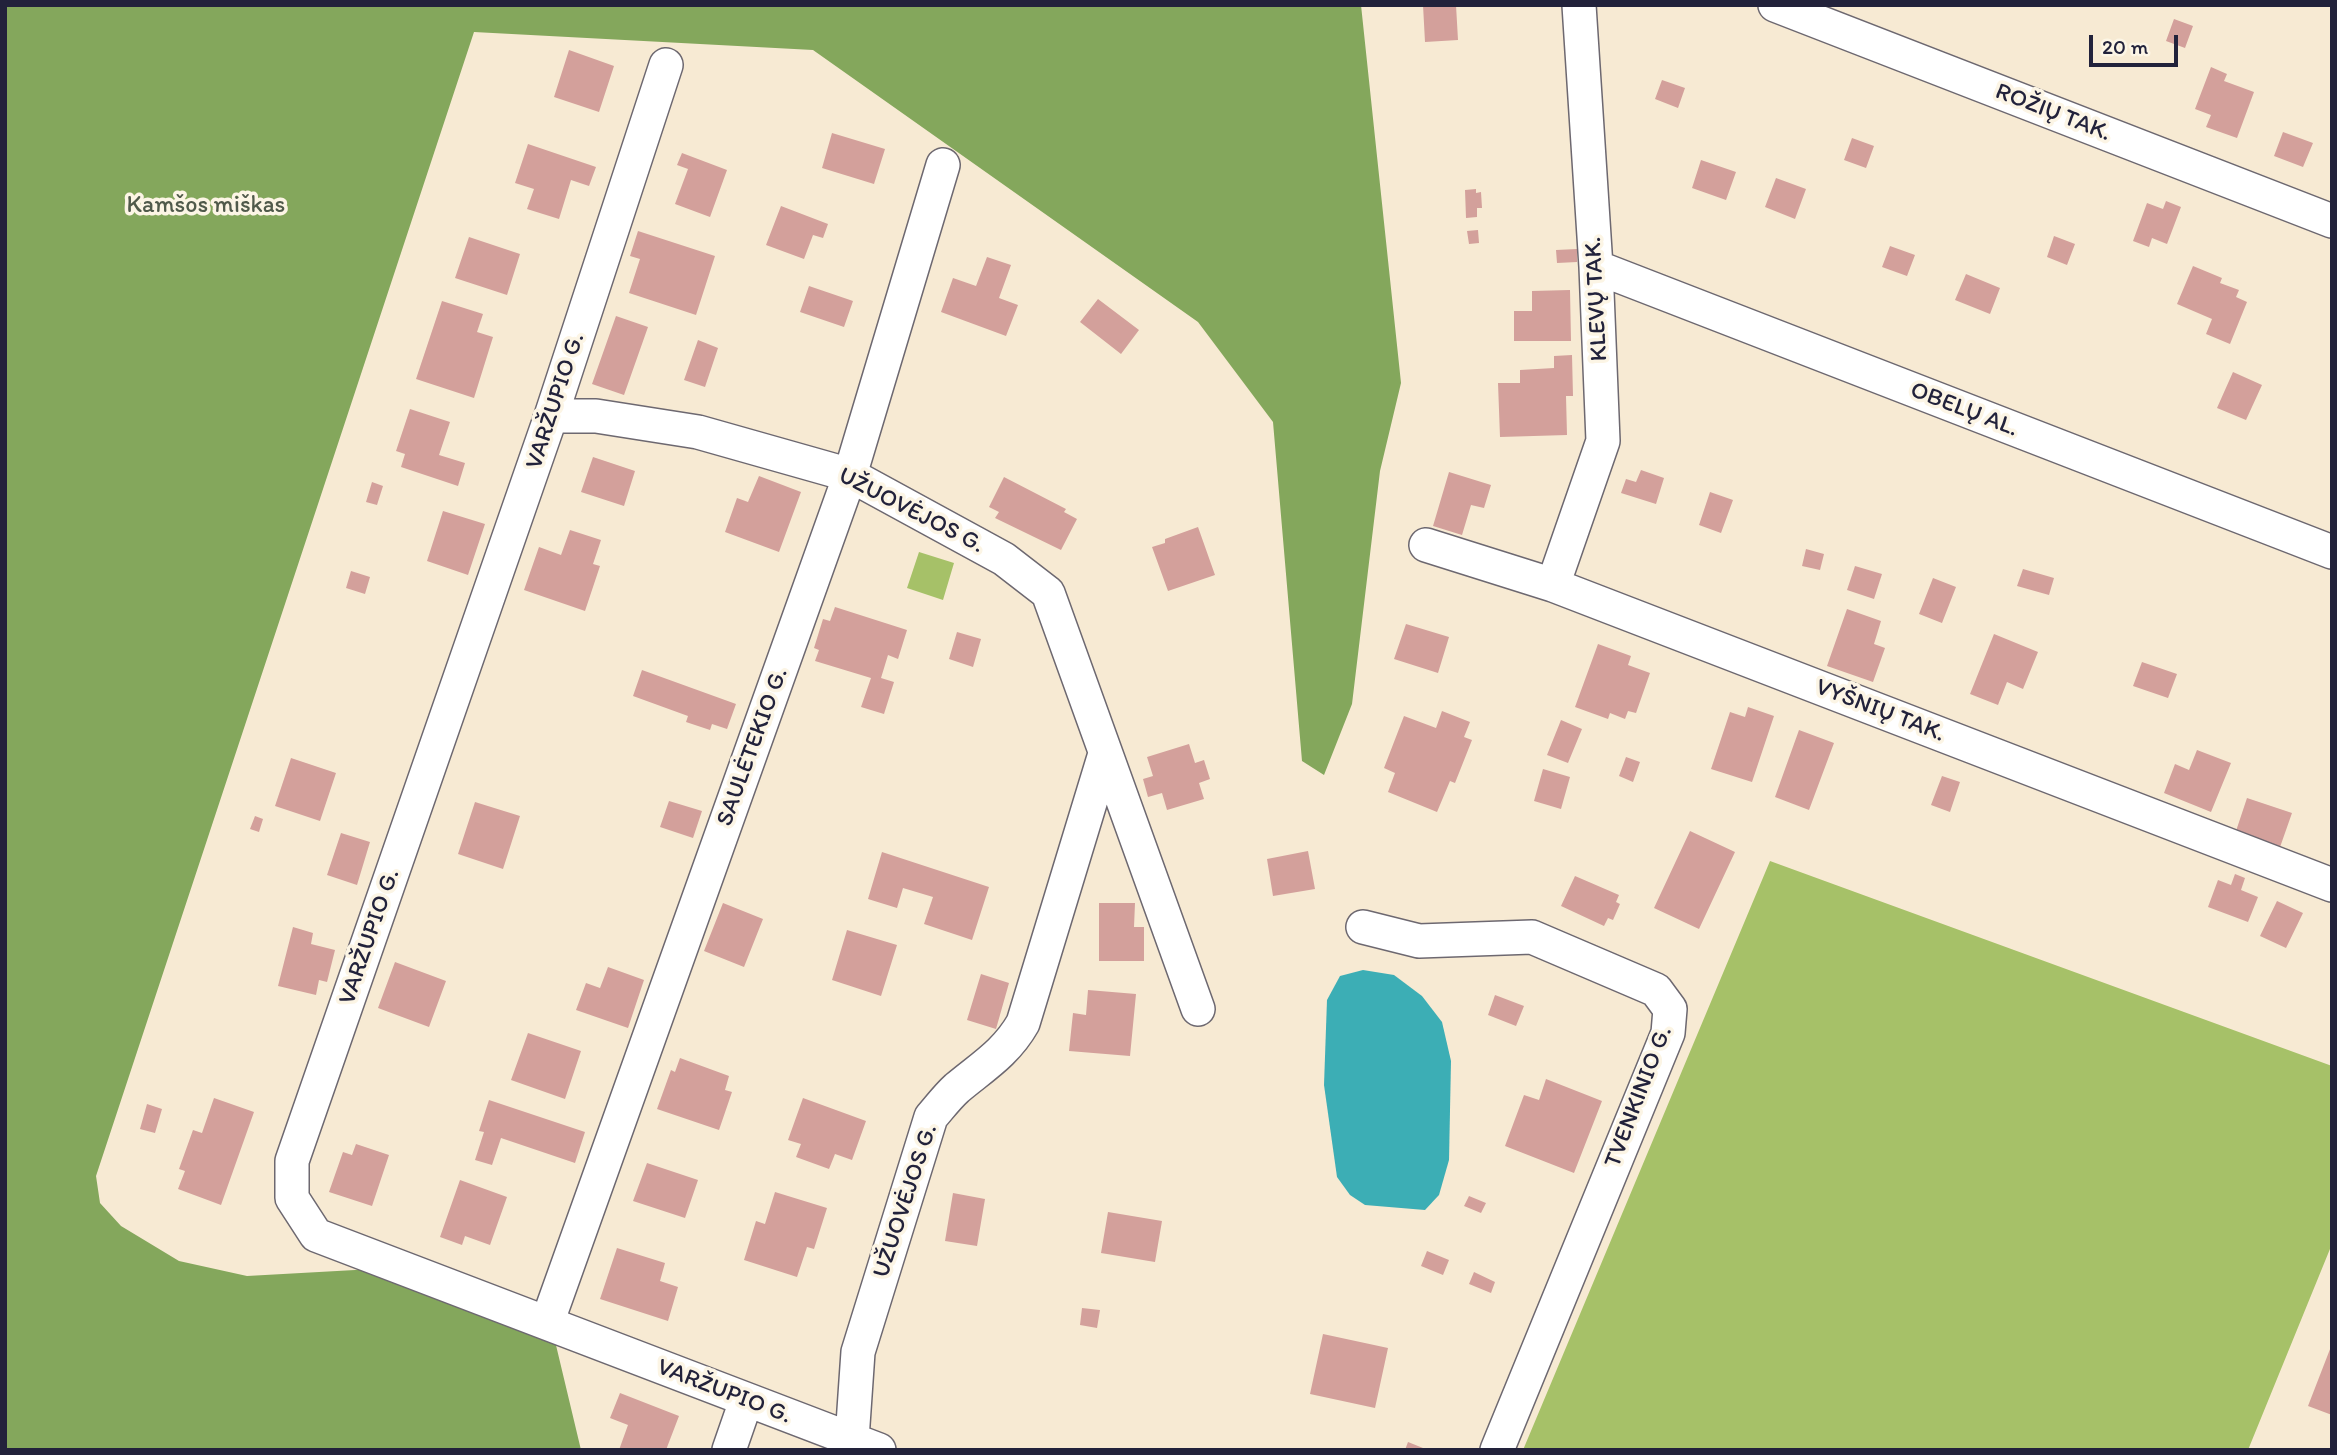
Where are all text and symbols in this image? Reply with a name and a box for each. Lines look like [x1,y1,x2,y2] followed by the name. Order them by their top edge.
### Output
[2092,21,2181,65] scale bar
[2102,34,2148,59] text: 20 m
[1991,78,2115,148] street label: ROŽIŲ TAK.
[127,192,285,220] park label: Kamšos miškas
[1579,236,1615,362] street label: KLEVŲ TAK.
[520,329,592,473] street label: VARŽUPIO G.
[1906,376,2022,444] street label: OBELŲ AL.
[833,462,989,560] street label: UŽUOVĖJOS G.
[711,664,795,830] street label: SAULĖTEKIO G.
[1811,673,1949,749] street label: VYŠNIŲ TAK.
[333,865,407,1009] street label: VARŽUPIO G.
[1599,1022,1679,1172] street label: TVENKINIO G.
[868,1120,944,1282] street label: UŽUOVĖJOS G.
[653,1353,795,1431] street label: VARŽUPIO G.

